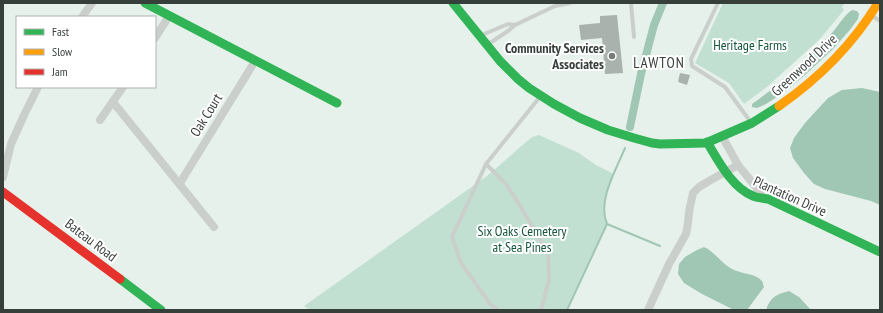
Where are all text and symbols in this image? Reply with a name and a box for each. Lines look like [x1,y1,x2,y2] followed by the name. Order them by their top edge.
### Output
[16,16,156,88] legend
[52,24,70,39] text: Fast
[767,30,841,100] street label: Greenwood Drive
[713,36,787,54] park label: Heritage Farms
[505,39,604,73] place label: Community Services Associates
[52,44,73,59] text: Slow
[607,51,617,61] marker: Community Services Associates
[633,53,685,72] district label: LAWTON
[51,64,68,79] text: Jam
[186,90,226,140] street label: Oak Court
[751,172,830,220] street label: Plantation Drive
[62,215,120,265] street label: Bateau Road
[477,222,567,256] park label: Six Oaks Cemetery at Sea Pines

